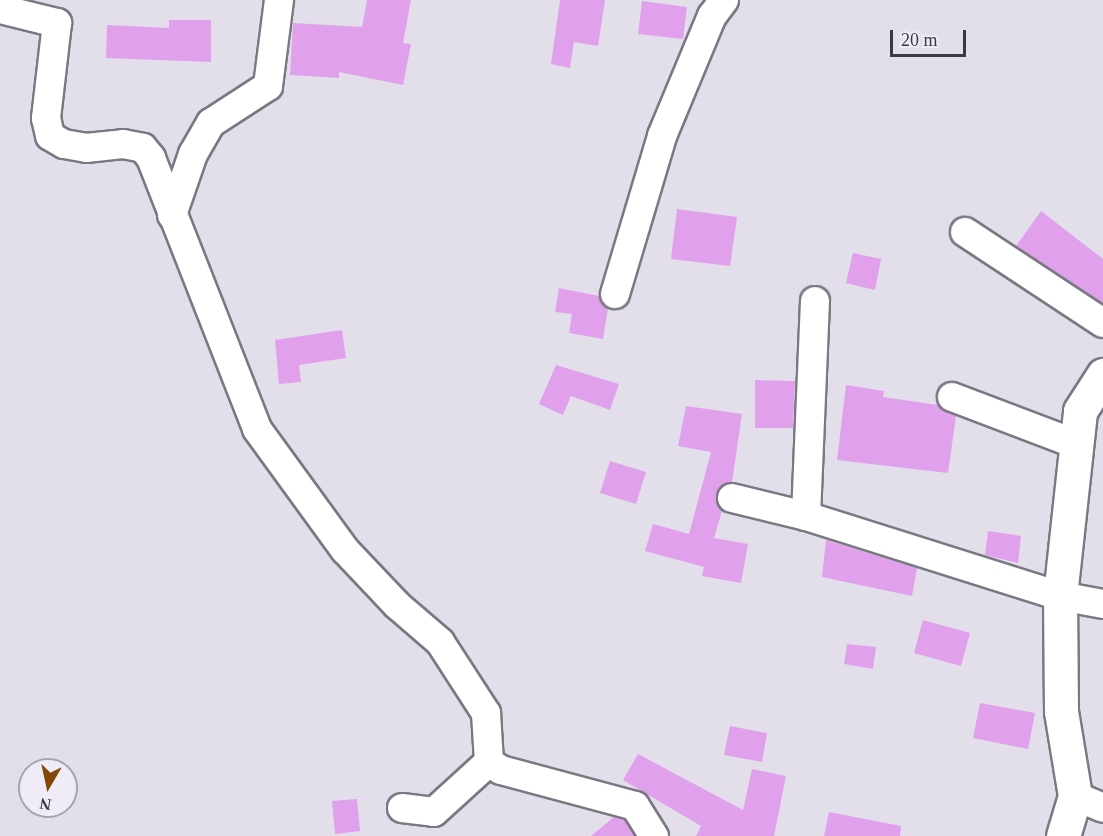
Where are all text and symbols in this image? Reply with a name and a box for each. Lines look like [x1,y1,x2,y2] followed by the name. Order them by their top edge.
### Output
[893,18,970,56] scale bar
[901,30,938,50] text: 20 m
[18,758,78,818] north arrow
[38,795,52,814] text: N

